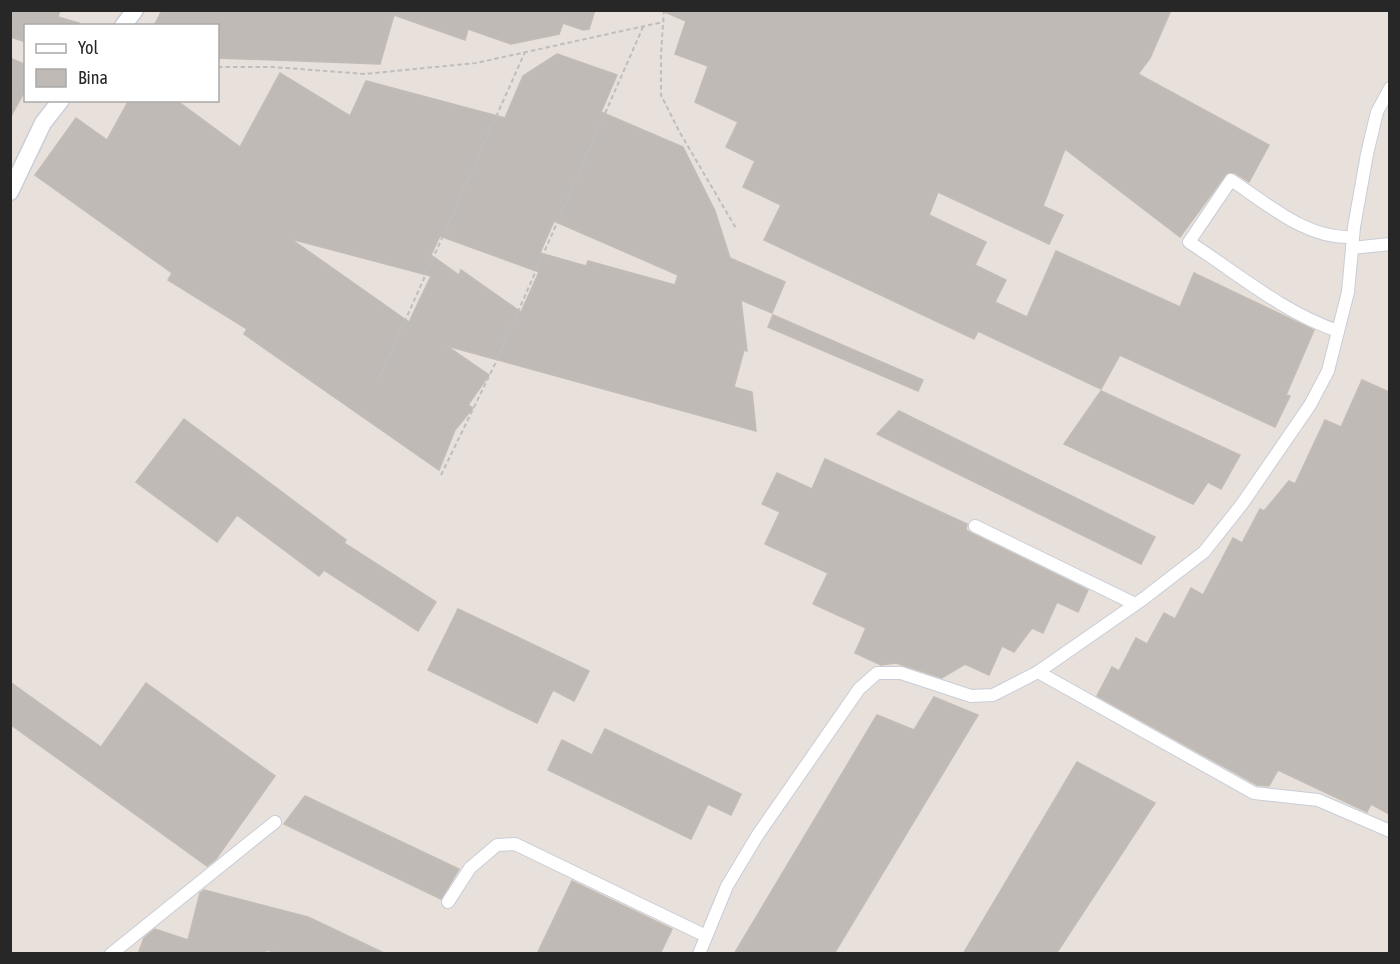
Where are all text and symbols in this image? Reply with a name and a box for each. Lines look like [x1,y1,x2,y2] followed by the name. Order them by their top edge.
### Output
[24,24,219,102] legend
[78,37,98,58] text: Yol
[78,67,108,88] text: Bina

